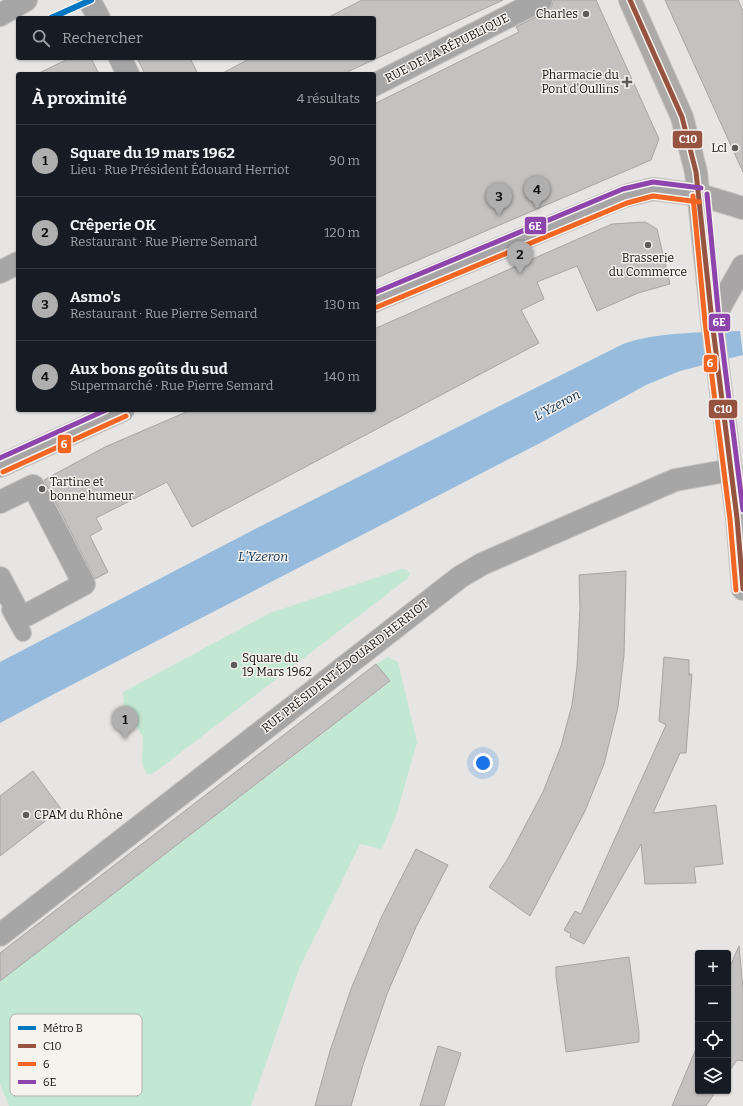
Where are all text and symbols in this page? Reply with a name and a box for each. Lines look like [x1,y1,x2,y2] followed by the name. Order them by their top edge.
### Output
[536,7,578,21] place label: Charles
[581,9,591,19] marker: Charles
[382,10,511,85] street label: RUE DE LA RÉPUBLIQUE
[16,16,376,60] search box
[30,27,52,49] icon: search
[62,29,143,47] text: Rechercher
[541,68,620,96] place label: Pharmacie du Pont d'Oullins
[622,77,632,87] marker: Pharmacie du Pont d'Oullins
[32,88,127,109] text: À proximité
[297,91,360,106] text: 4 résultats
[672,130,703,149] line badge: C10
[679,133,697,146] text: C10
[711,141,728,155] place label: Lcl
[730,143,740,153] marker: Lcl
[70,144,235,162] text: Square du 19 mars 1962
[42,153,48,168] text: 1
[329,153,360,168] text: 90 m
[70,162,289,177] text: Lieu · Rue Président Édouard Herriot
[524,176,550,209] pin: 4
[486,183,512,216] pin: 3
[70,216,156,234] text: Crêperie OK
[524,216,547,235] line badge: 6E
[528,220,542,233] text: 6E
[41,225,49,240] text: 2
[324,225,360,240] text: 120 m
[70,234,258,249] text: Restaurant · Rue Pierre Semard
[643,240,653,250] marker: Brasserie du Commerce
[507,241,533,274] pin: 2
[609,251,687,279] place label: Brasserie du Commerce
[70,288,121,306] text: Asmo's
[41,297,49,312] text: 3
[324,297,360,312] text: 130 m
[70,306,258,321] text: Restaurant · Rue Pierre Semard
[708,313,731,332] line badge: 6E
[712,316,726,329] text: 6E
[703,354,718,373] line badge: 6
[707,357,714,370] text: 6
[70,360,228,378] text: Aux bons goûts du sud
[41,369,49,384] text: 4
[324,369,360,384] text: 140 m
[70,378,273,393] text: Supermarché · Rue Pierre Semard
[531,387,583,423] water label: L'Yzeron
[708,399,738,419] line badge: C10
[714,403,732,416] text: C10
[57,434,72,454] line badge: 6
[61,438,68,451] text: 6
[50,475,134,503] place label: Tartine et bonne humeur
[37,484,47,494] marker: Tartine et bonne humeur
[238,549,288,564] water label: L'Yzeron
[258,596,431,735] street label: RUE PRÉSIDENT ÉDOUARD HERRIOT
[242,651,312,679] place label: Square du 19 Mars 1962
[229,660,239,670] marker: Square du 19 Mars 1962
[112,706,138,739] pin: 1
[473,753,493,773] your location
[34,808,123,822] place label: CPAM du Rhône
[21,810,31,820] marker: CPAM du Rhône
[695,950,731,1094] map controls
[695,950,731,986] button: +
[695,986,731,1022] button: −
[10,1014,142,1096] legend
[43,1022,83,1035] text: Métro B
[695,1022,731,1058] button: locate
[43,1040,62,1053] text: C10
[43,1058,49,1071] text: 6
[695,1058,731,1094] button: layers
[43,1076,56,1089] text: 6E

